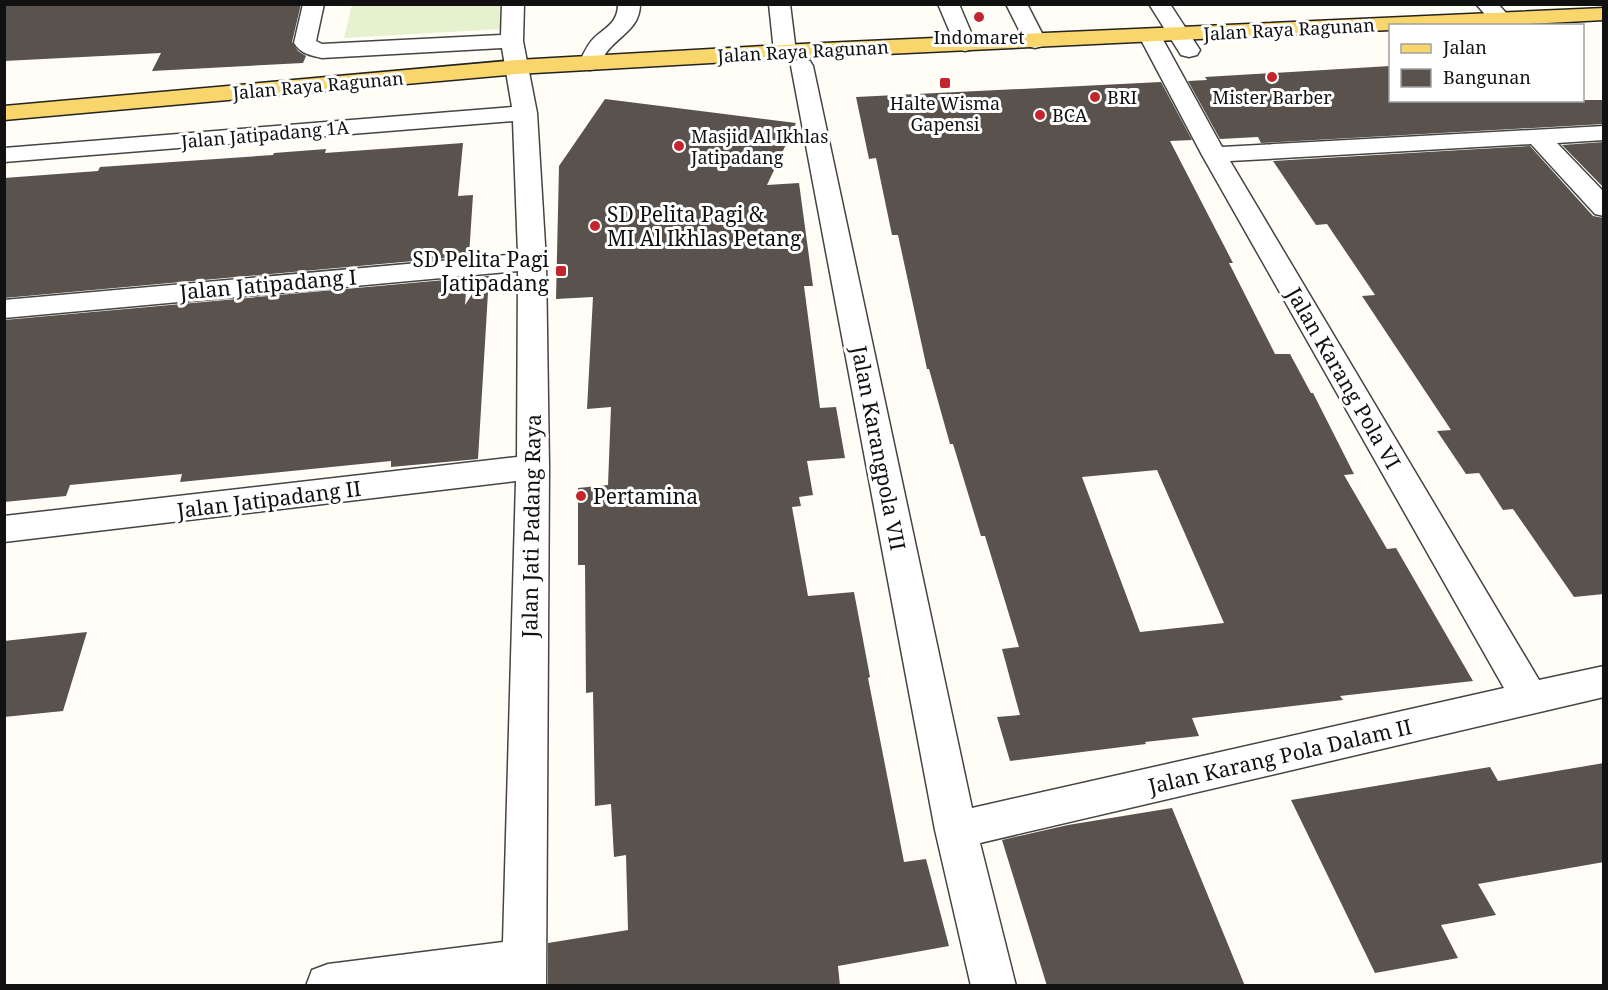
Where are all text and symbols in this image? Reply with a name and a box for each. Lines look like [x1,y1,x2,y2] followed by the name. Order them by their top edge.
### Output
[972,10,986,24] marker: Indomaret
[1202,13,1376,46] street label: Jalan Raya Ragunan
[1389,24,1584,102] legend
[933,25,1025,49] place label: Indomaret
[716,35,890,68] street label: Jalan Raya Ragunan
[1442,35,1487,59] text: Jalan
[1443,65,1531,89] text: Bangunan
[231,66,405,105] street label: Jalan Raya Ragunan
[1265,70,1279,84] marker: Mister Barber
[938,76,952,90] marker: Halte Wisma Gapensi
[1107,85,1137,109] place label: BRI
[1212,85,1332,109] place label: Mister Barber
[1088,90,1102,104] marker: BRI
[890,91,1000,136] place label: Halte Wisma Gapensi
[1052,103,1088,127] place label: BCA
[1033,108,1047,122] marker: BCA
[179,115,350,153] street label: Jalan Jatipadang 1A
[690,124,828,169] place label: Masjid Al Ikhlas Jatipadang
[672,139,686,153] marker: Masjid Al Ikhlas Jatipadang
[607,200,802,252] place label: SD Pelita Pagi & MI Al Ikhlas Petang
[588,219,602,233] marker: SD Pelita Pagi & MI Al Ikhlas Petang
[413,245,550,297] place label: SD Pelita Pagi Jatipadang
[177,262,358,306] street label: Jalan Jatipadang I
[554,264,568,278] marker: SD Pelita Pagi Jatipadang
[1280,281,1407,474] street label: Jalan Karang Pola VI
[845,342,913,553] street label: Jalan Karangpola VII
[515,414,547,639] street label: Jalan Jati Padang Raya
[174,474,363,524] street label: Jalan Jatipadang II
[593,482,698,510] place label: Pertamina
[574,489,588,503] marker: Pertamina
[1145,712,1414,800] street label: Jalan Karang Pola Dalam II

